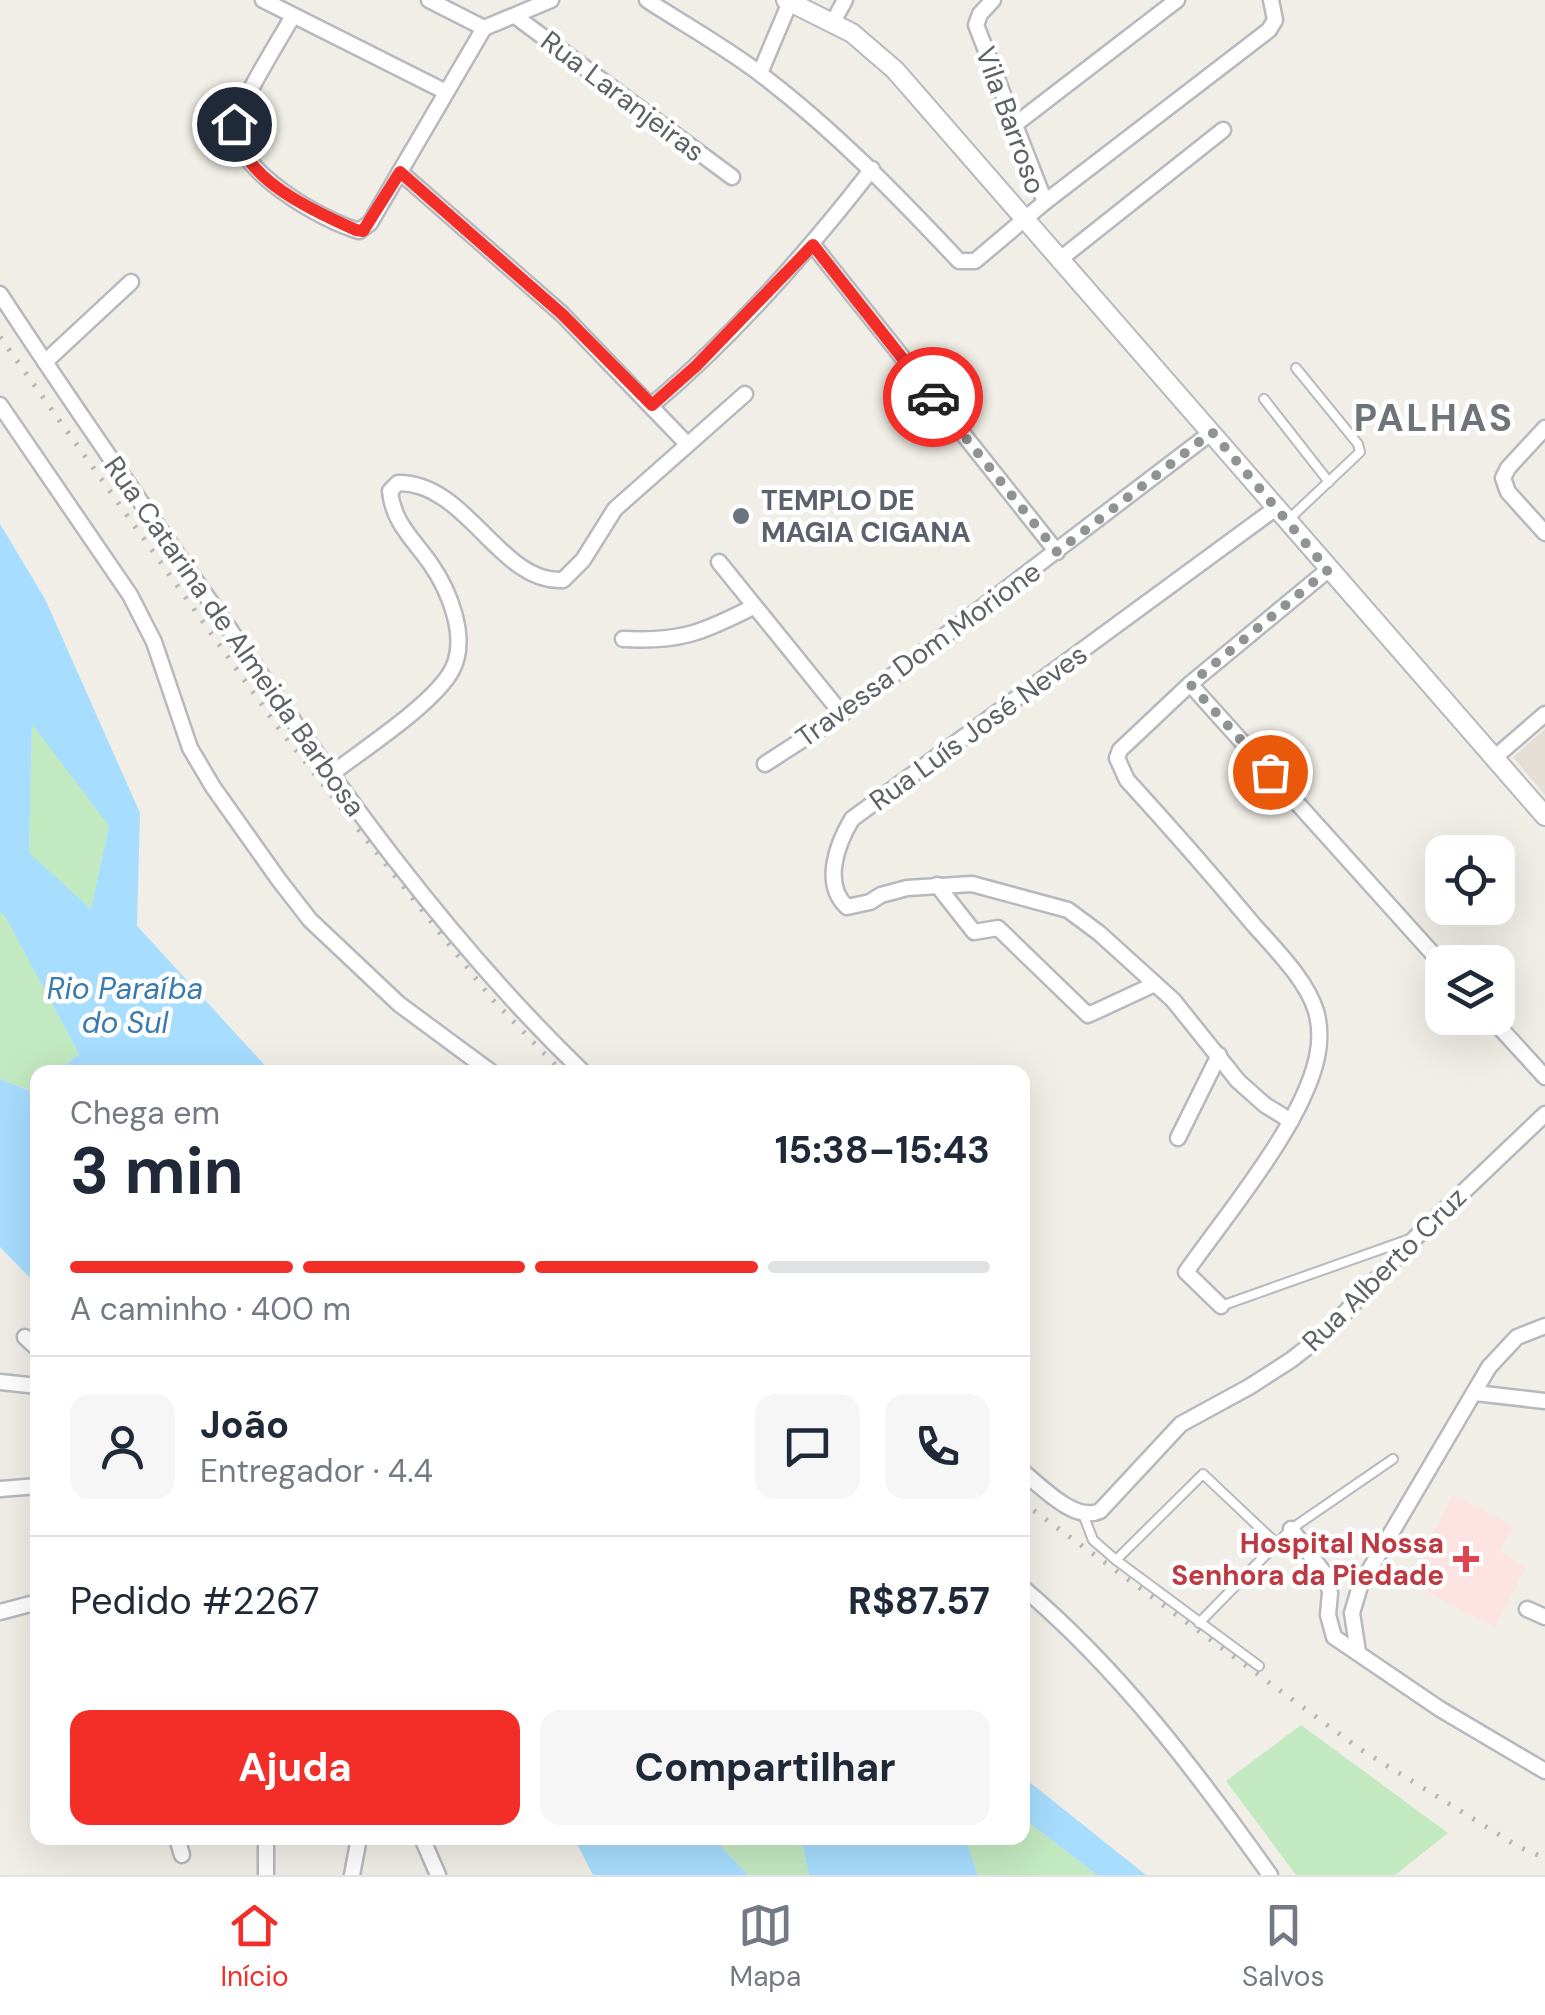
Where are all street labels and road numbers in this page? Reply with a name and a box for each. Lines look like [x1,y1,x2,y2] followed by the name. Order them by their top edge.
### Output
[533,23,712,170] street label: Rua Laranjeiras
[967,42,1054,199] street label: Vila Barroso
[96,449,374,824] street label: Rua Catarina de Almeida Barbosa
[788,553,1048,756] street label: Travessa Dom Morione
[862,636,1095,819] street label: Rua Luís José Neves
[1294,1179,1474,1359] street label: Rua Alberto Cruz

